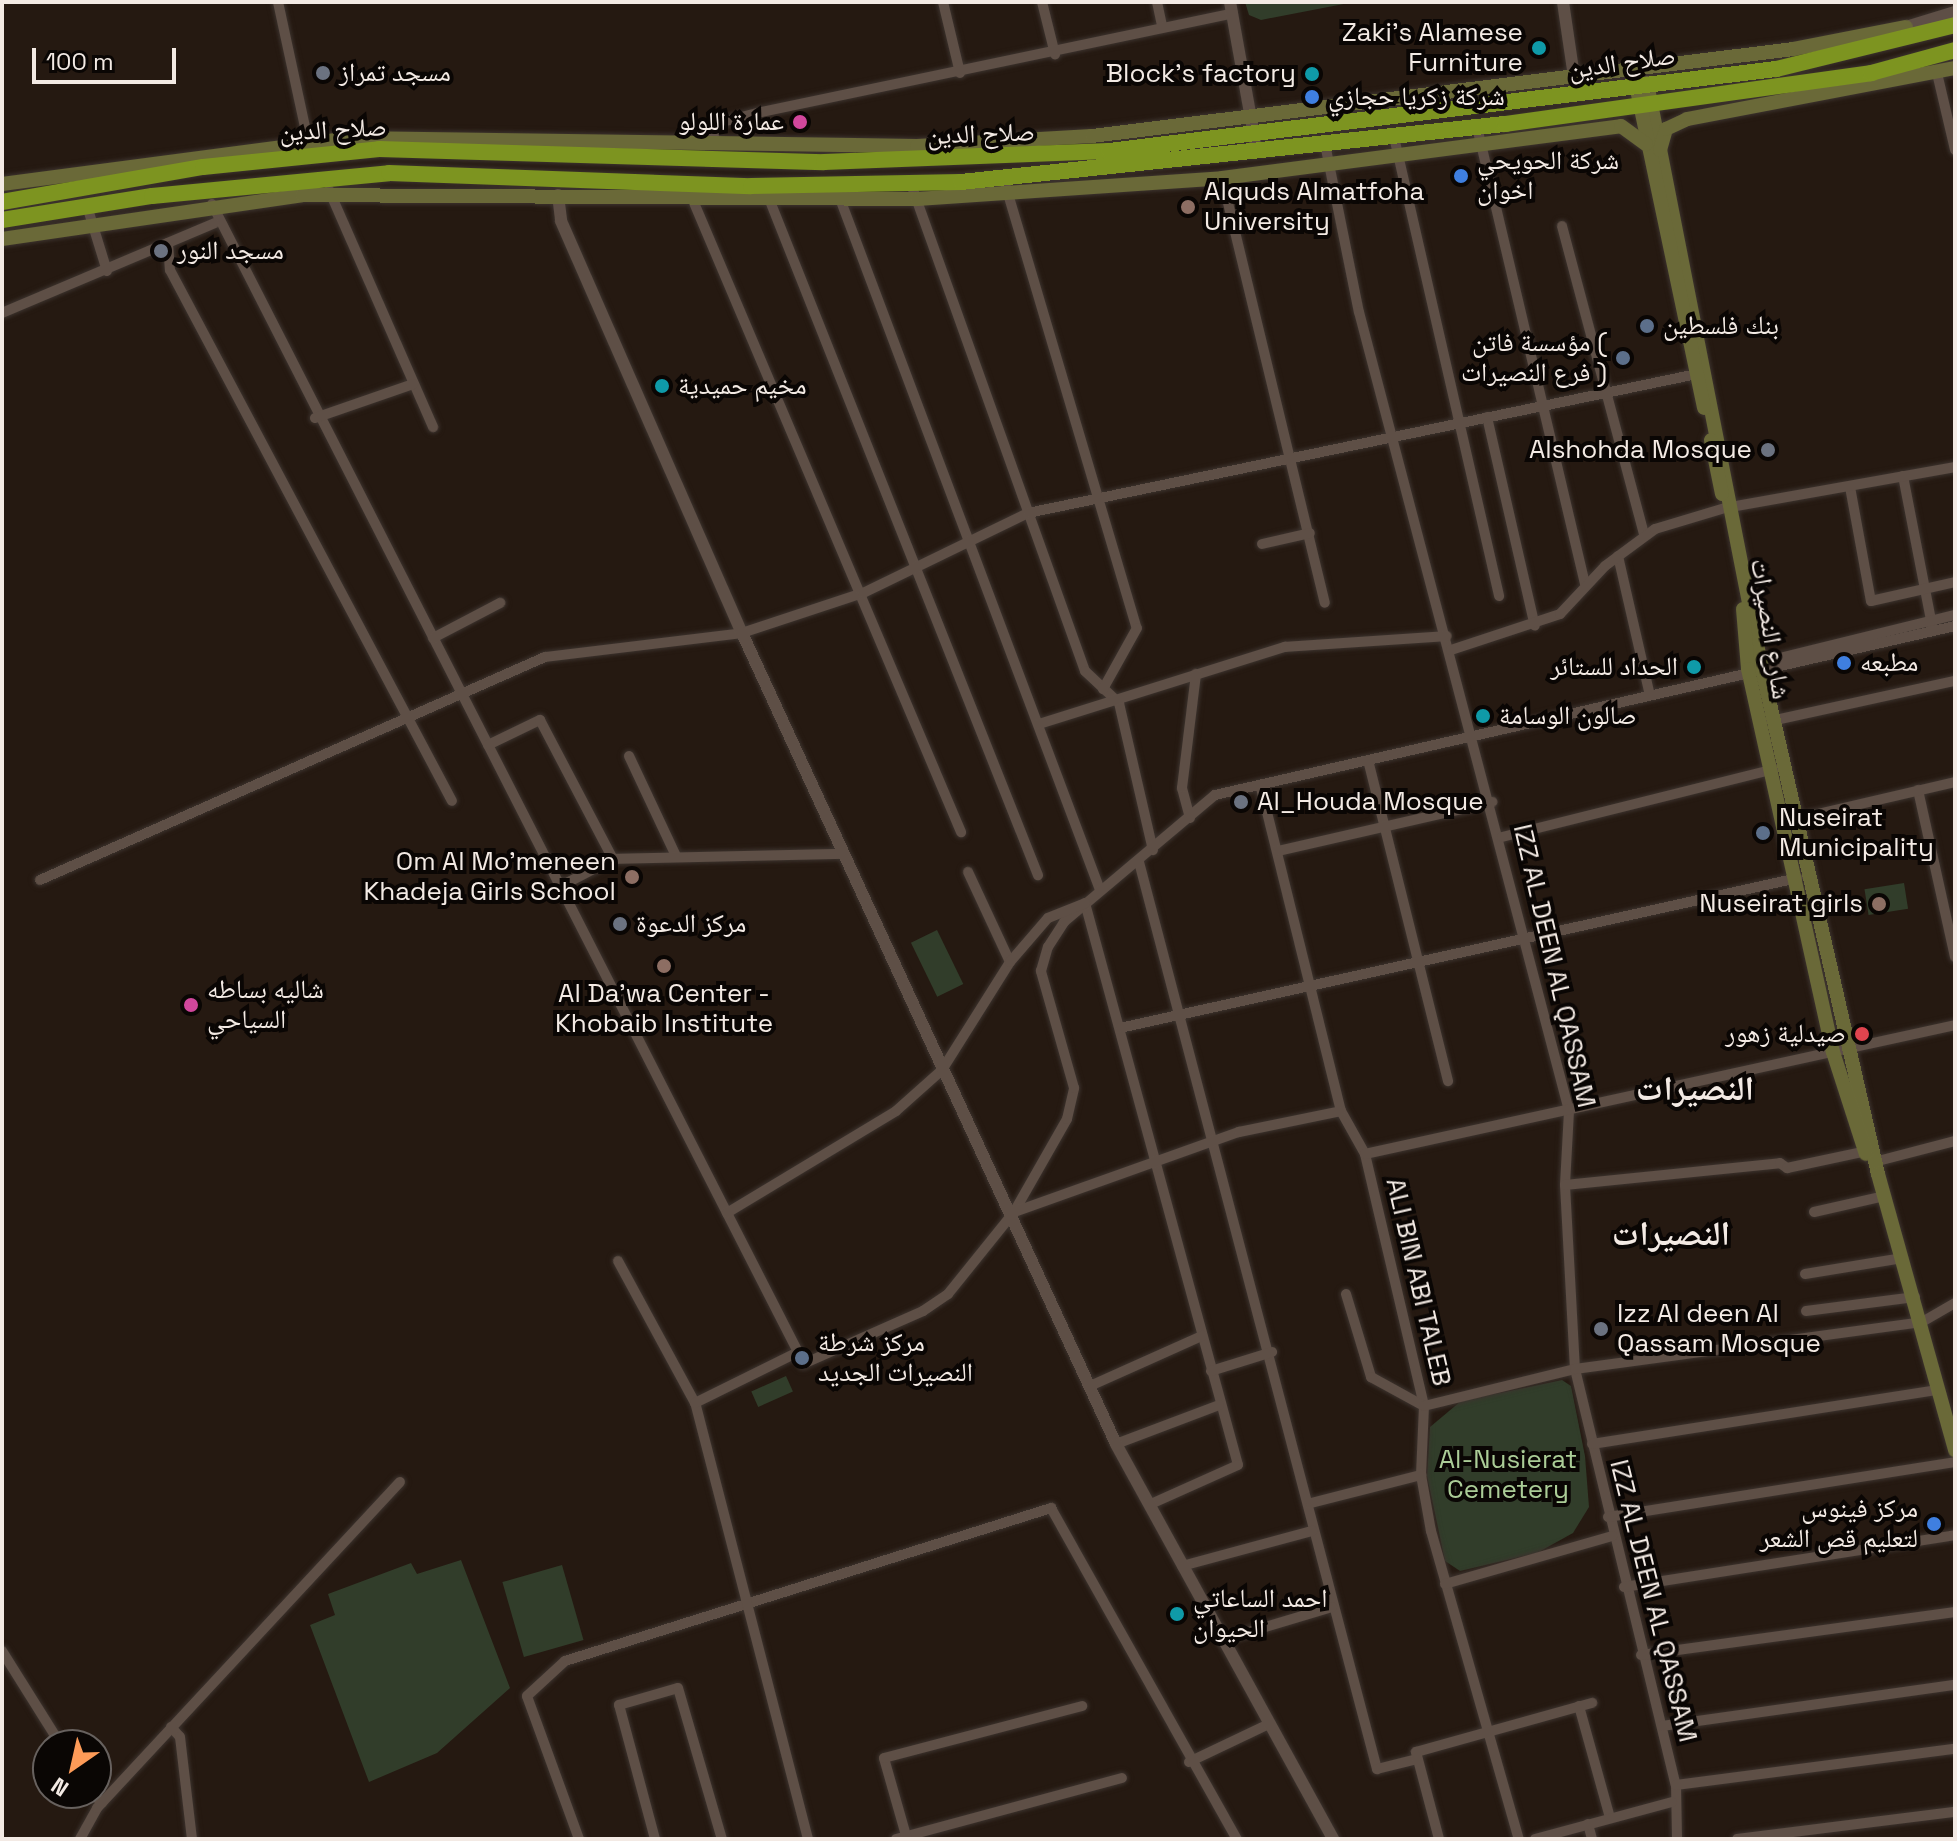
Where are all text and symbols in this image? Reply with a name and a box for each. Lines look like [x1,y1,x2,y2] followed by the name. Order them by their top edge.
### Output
[1341,17,1523,78] place label: Zaki's Alamese Furniture
[36,32,180,82] scale bar
[1530,39,1548,57] marker: Zaki's Alamese Furniture
[1567,40,1677,86] street label: صلاح الدين
[46,46,114,77] text: 100 m
[339,57,451,89] place label: مسجد تمراز
[1106,58,1296,90] place label: Block's factory
[314,64,332,82] marker: مسجد تمراز
[1303,65,1321,83] marker: Block's factory
[1328,81,1505,113] place label: شركة زكريا حجازي
[1303,88,1321,106] marker: شركة زكريا حجازي
[678,106,784,138] place label: عمارة اللولو
[278,112,388,148] street label: صلاح الدين
[791,113,809,131] marker: عمارة اللولو
[927,117,1035,151] street label: صلاح الدين
[1477,145,1619,206] place label: شركة الحويحي اخوان
[1452,167,1470,185] marker: شركة الحويحي اخوان
[1204,176,1425,238] place label: Alquds Almatfoha University
[1179,198,1197,216] marker: Alquds Almatfoha University
[177,235,284,267] place label: مسجد النور
[152,242,170,260] marker: مسجد النور
[1663,310,1779,342] place label: بنك فلسطين
[1638,317,1656,335] marker: بنك فلسطين
[1461,327,1607,388] place label: مؤسسة فاتن ( فرع النصيرات )
[1614,349,1632,367] marker: مؤسسة فاتن ( فرع النصيرات )
[678,370,807,402] place label: مخيم حميدية
[653,377,671,395] marker: مخيم حميدية
[1529,434,1752,466] place label: Alshohda Mosque
[1759,441,1777,459] marker: Alshohda Mosque
[1744,557,1796,701] street label: شارع النصيرات
[1860,647,1918,679] place label: مطبعه
[1550,651,1678,683] place label: الحداد للستائر
[1835,654,1853,672] marker: مطبعه
[1685,658,1703,676] marker: الحداد للستائر
[1499,700,1637,732] place label: صالون الوسامة
[1474,707,1492,725] marker: صالون الوسامة
[1257,786,1484,818] place label: Al_Houda Mosque
[1232,793,1250,811] marker: Al_Houda Mosque
[1779,802,1934,864] place label: Nuseirat Municipality
[1506,820,1602,1112] street label: IZZ AL DEEN AL QASSAM
[1754,824,1772,842] marker: Nuseirat Municipality
[363,846,616,908] place label: Om Al Mo'meneen Khadeja Girls School
[623,868,641,886] marker: Om Al Mo'meneen Khadeja Girls School
[1699,888,1863,920] place label: Nuseirat girls
[1870,895,1888,913] marker: Nuseirat girls
[636,908,746,940] place label: مركز الدعوة
[611,915,629,933] marker: مركز الدعوة
[655,957,673,975] marker: Al Da'wa Center - Khobaib Institute
[207,974,324,1036] place label: شاليه بساطه السياحي
[555,978,773,1040] place label: Al Da'wa Center - Khobaib Institute
[182,996,200,1014] marker: شاليه بساطه السياحي
[1725,1018,1846,1050] place label: صيدلية زهور
[1853,1025,1871,1043] marker: صيدلية زهور
[1636,1069,1754,1109] district label: النصيرات
[1379,1175,1457,1389] street label: ALI BIN ABI TALEB
[1612,1214,1730,1254] district label: النصيرات
[1617,1298,1821,1360] place label: Izz Al deen Al Qassam Mosque
[1592,1320,1610,1338] marker: Izz Al deen Al Qassam Mosque
[818,1327,973,1388] place label: مركز شرطة النصيرات الجديد
[793,1349,811,1367] marker: مركز شرطة النصيرات الجديد
[1439,1444,1577,1506] park label: Al-Nusierat Cemetery
[1603,1455,1703,1747] street label: IZZ AL DEEN AL QASSAM
[1760,1493,1918,1554] place label: مركز فينوس لتعليم قص الشعر
[1925,1515,1943,1533] marker: مركز فينوس لتعليم قص الشعر
[1193,1583,1327,1644] place label: احمد الساعاتي الحيوان
[1168,1605,1186,1623] marker: احمد الساعاتي الحيوان
[32,1729,112,1809] north arrow
[46,1772,74,1803] text: N

